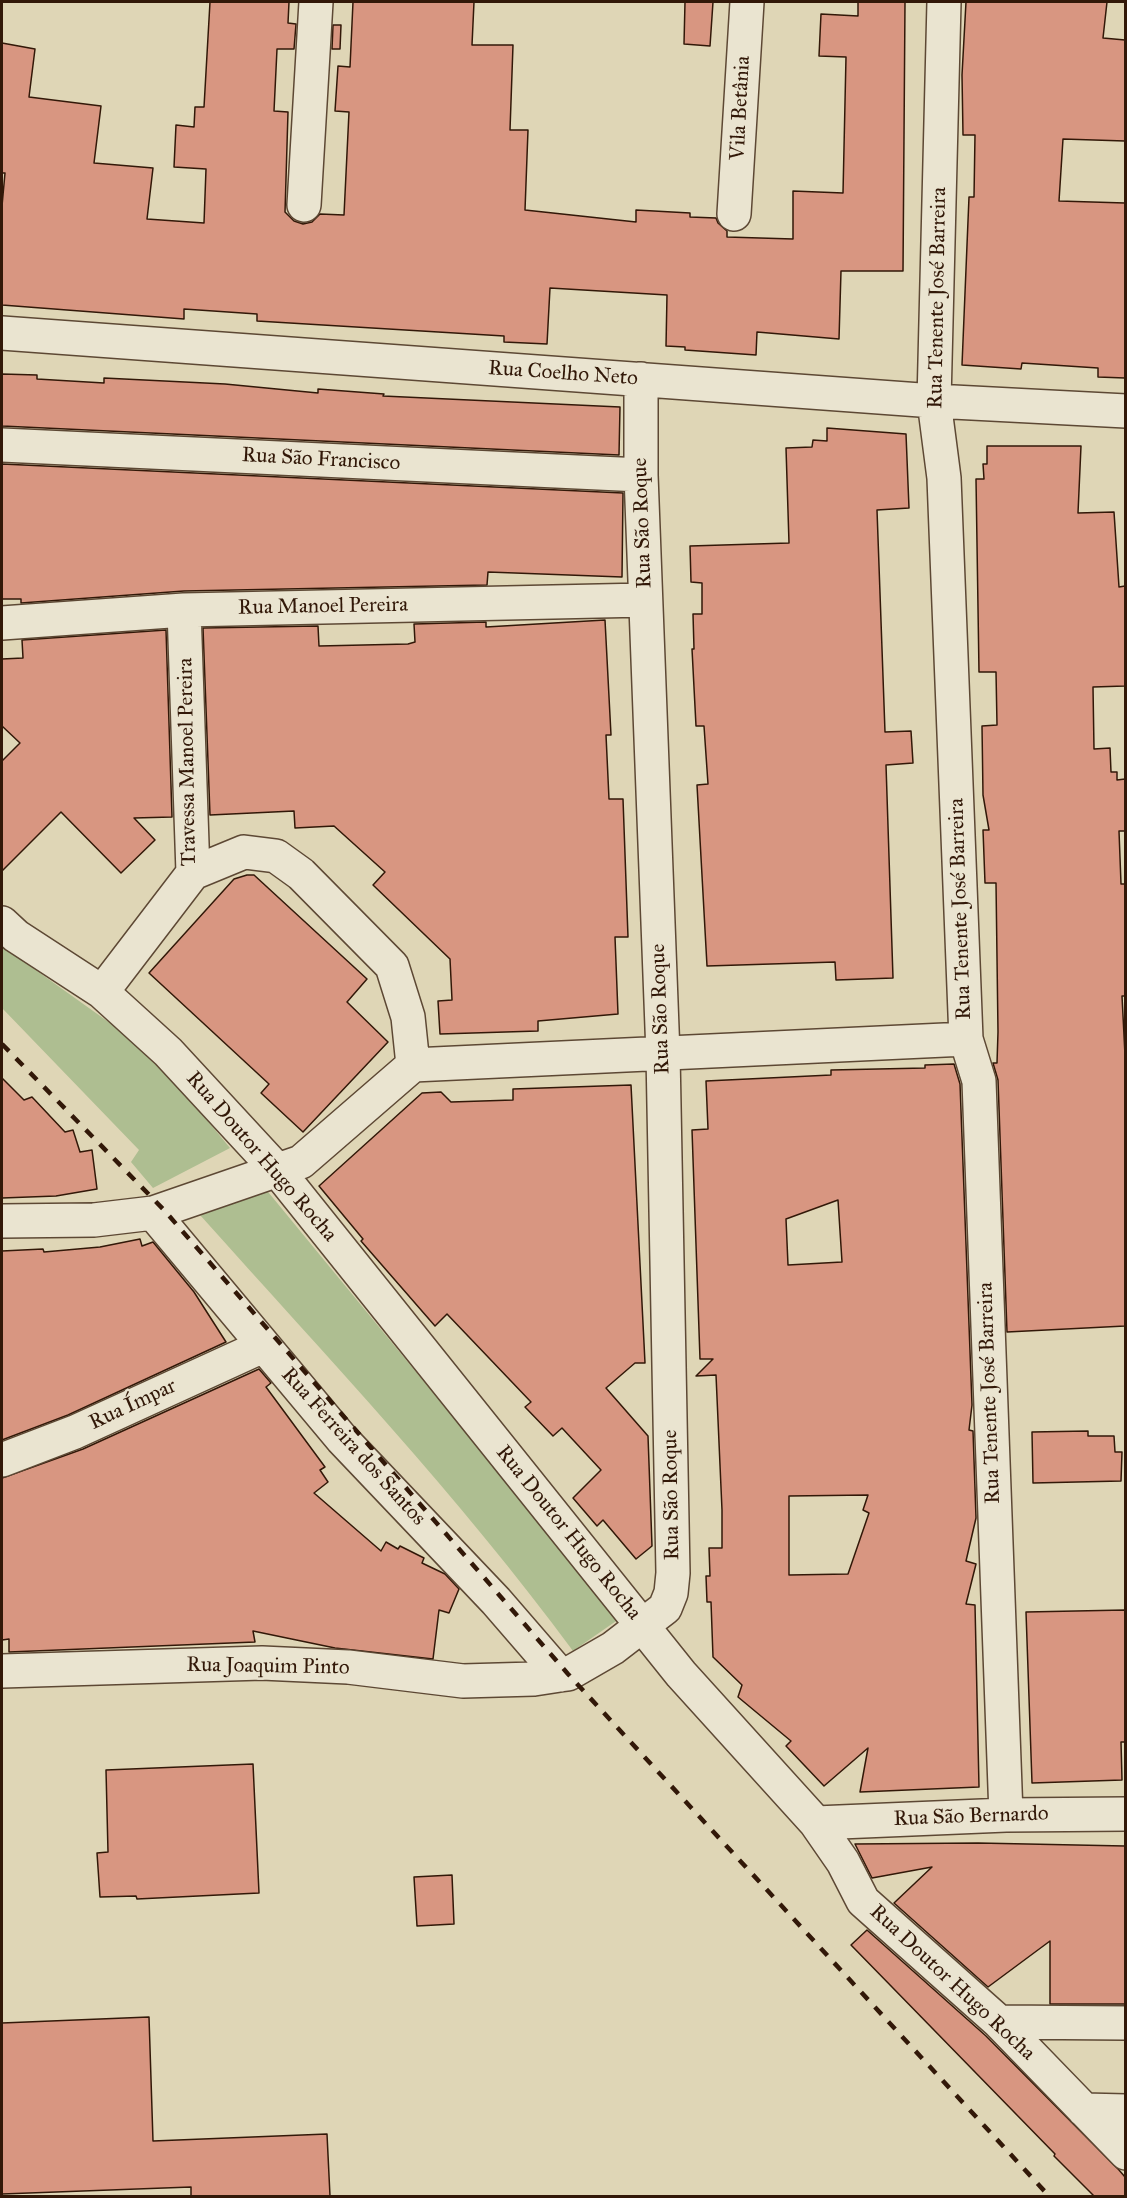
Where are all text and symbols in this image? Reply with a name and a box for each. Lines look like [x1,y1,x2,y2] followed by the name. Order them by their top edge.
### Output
[726,55,756,161] street label: Vila Betânia
[923,187,953,409] street label: Rua Tenente José Barreira
[487,356,639,392] street label: Rua Coelho Neto
[241,443,401,477] street label: Rua São Francisco
[628,457,658,589] street label: Rua São Roque
[238,593,408,621] street label: Rua Manoel Pereira
[174,658,202,866] street label: Travessa Manoel Pereira
[945,798,977,1020] street label: Rua Tenente José Barreira
[646,943,676,1075] street label: Rua São Roque
[180,1067,342,1247] street label: Rua Doutor Hugo Rocha
[974,1282,1006,1504] street label: Rua Tenente José Barreira
[275,1363,431,1531] street label: Rua Ferreira dos Santos
[85,1374,181,1436] street label: Rua Ímpar
[658,1429,686,1561] street label: Rua São Roque
[490,1441,646,1625] street label: Rua Doutor Hugo Rocha
[186,1653,350,1681] street label: Rua Joaquim Pinto
[893,1802,1049,1832] street label: Rua São Bernardo
[864,1900,1040,2066] street label: Rua Doutor Hugo Rocha

